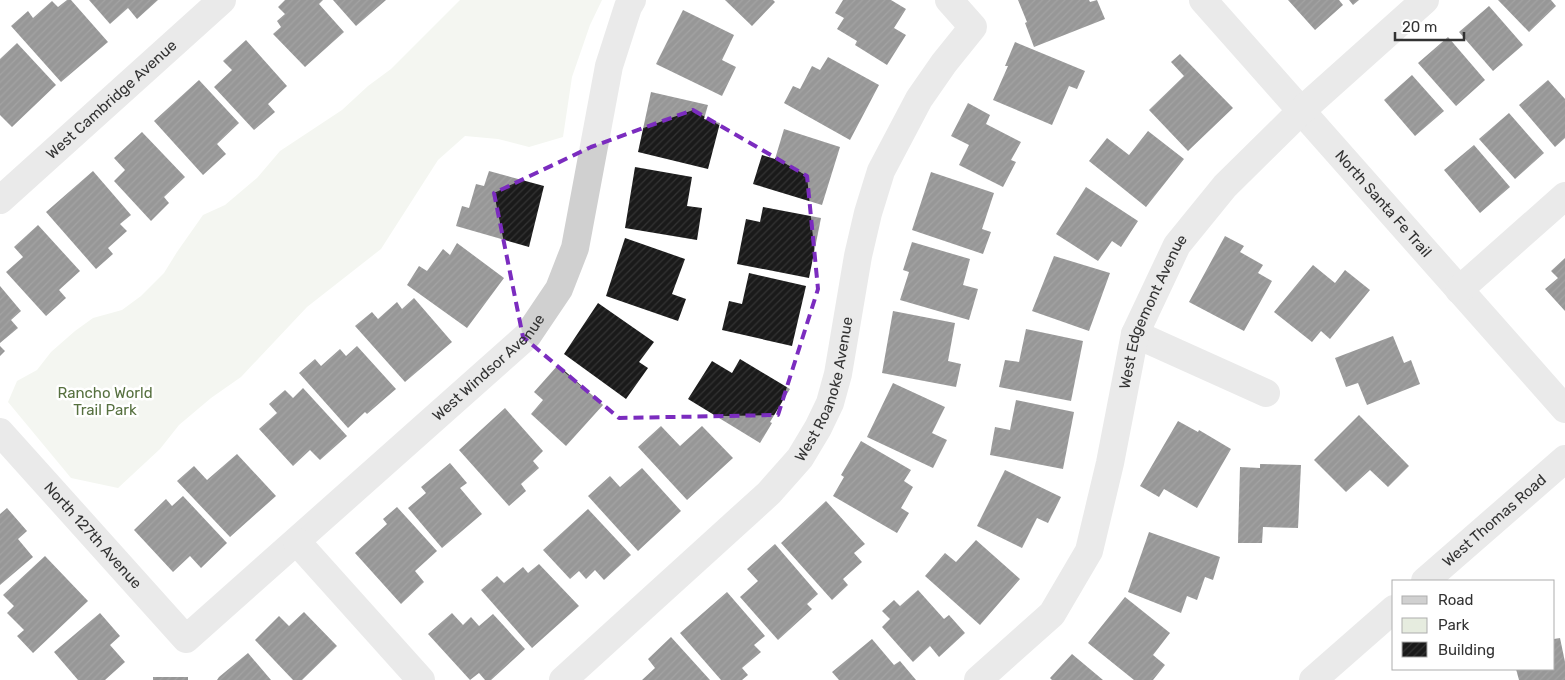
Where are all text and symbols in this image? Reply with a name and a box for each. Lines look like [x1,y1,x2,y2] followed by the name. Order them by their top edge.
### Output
[1395,10,1464,42] scale bar
[1402,18,1437,36] text: 20 m
[42,36,180,163] street label: West Cambridge Avenue
[1331,146,1435,261] street label: North Santa Fe Trail
[1116,231,1191,390] street label: West Edgemont Avenue
[429,311,548,425] street label: West Windsor Avenue
[791,315,857,465] street label: West Roanoke Avenue
[57,384,153,419] park label: Rancho World Trail Park
[1439,471,1550,571] street label: West Thomas Road
[40,478,145,592] street label: North 127th Avenue
[1392,580,1555,670] legend
[1438,591,1474,609] text: Road
[1438,616,1469,634] text: Park
[1438,641,1495,659] text: Building

